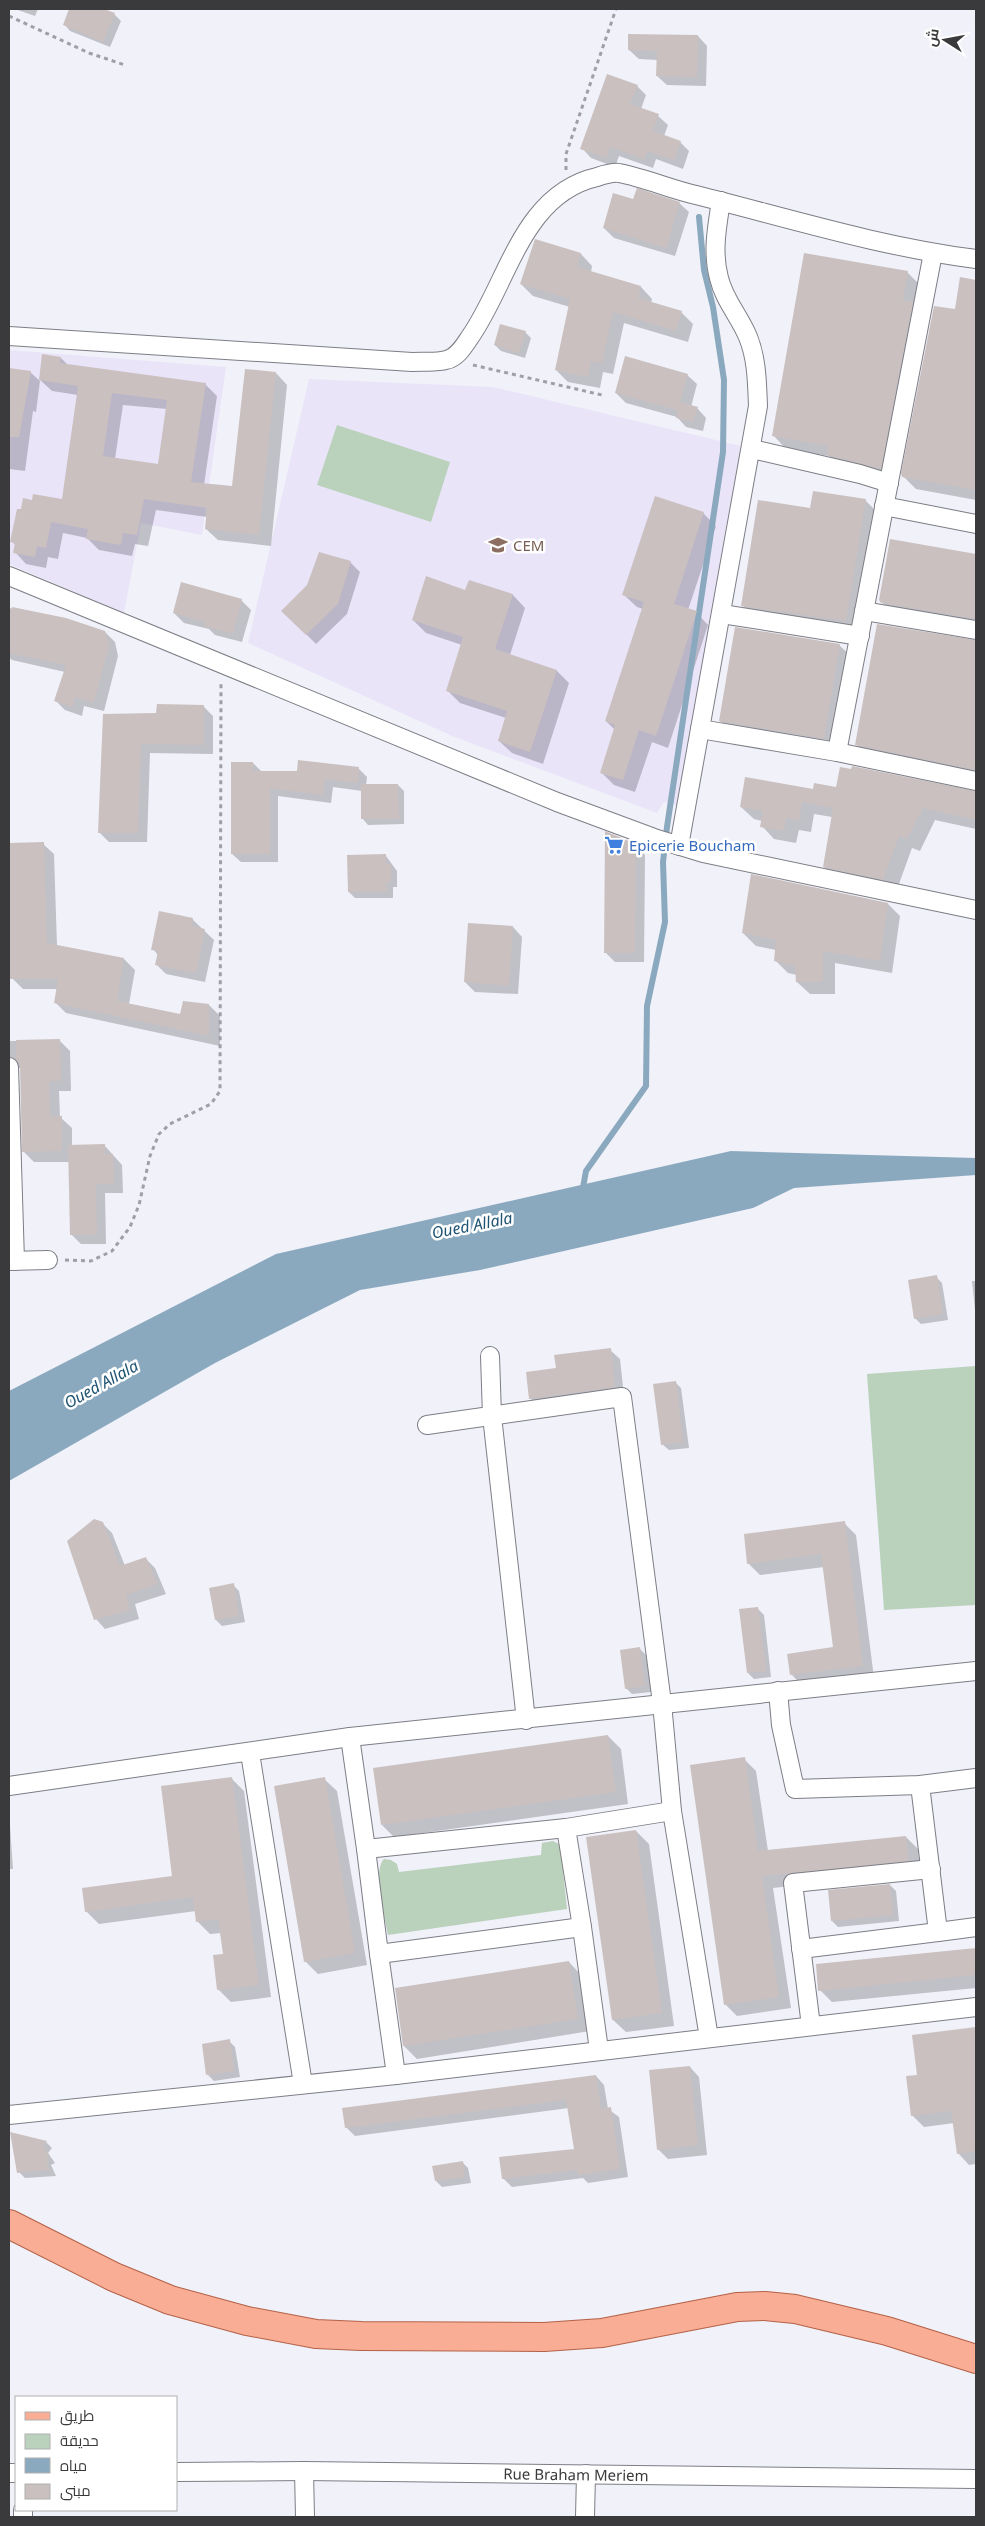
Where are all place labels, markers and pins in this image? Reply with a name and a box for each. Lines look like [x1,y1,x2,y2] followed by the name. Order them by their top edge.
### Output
[487,534,509,556] school or university icon: CEM
[513,535,544,555] place label: CEM
[603,834,625,856] supermarket icon: Epicerie Boucham
[629,835,756,855] place label: Epicerie Boucham

